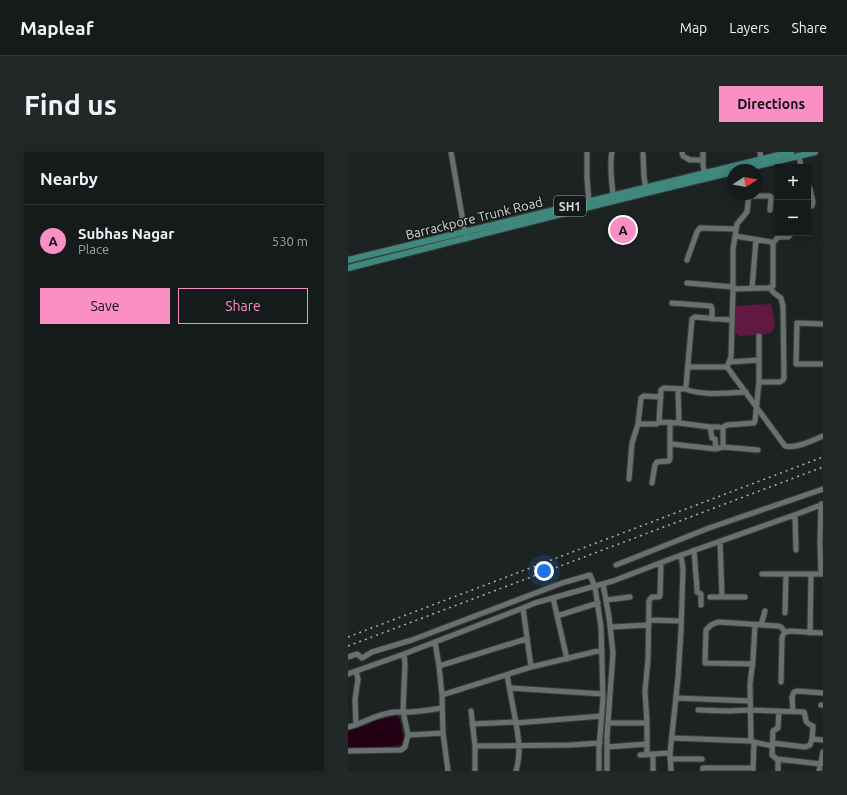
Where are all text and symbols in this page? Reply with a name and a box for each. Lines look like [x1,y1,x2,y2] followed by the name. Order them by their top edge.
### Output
[20,17,93,39] text: Mapleaf
[680,20,707,36] text: Map
[729,20,769,36] text: Layers
[791,20,827,36] text: Share
[719,86,823,122] button: Directions
[24,89,117,120] text: Find us
[727,164,763,200] north arrow
[775,164,811,236] map controls
[775,164,811,200] button: +
[40,169,98,188] text: Nearby
[404,194,544,242] street label: Barrackpore Trunk Road
[554,196,586,216] road number: SH1
[775,200,811,236] button: −
[610,215,636,245] pin: A
[78,225,174,242] text: Subhas Nagar
[48,234,58,248] text: A
[272,234,308,248] text: 530 m
[78,242,109,256] text: Place
[40,288,170,324] button: Save
[178,288,308,324] button: Share
[534,561,554,581] your location

